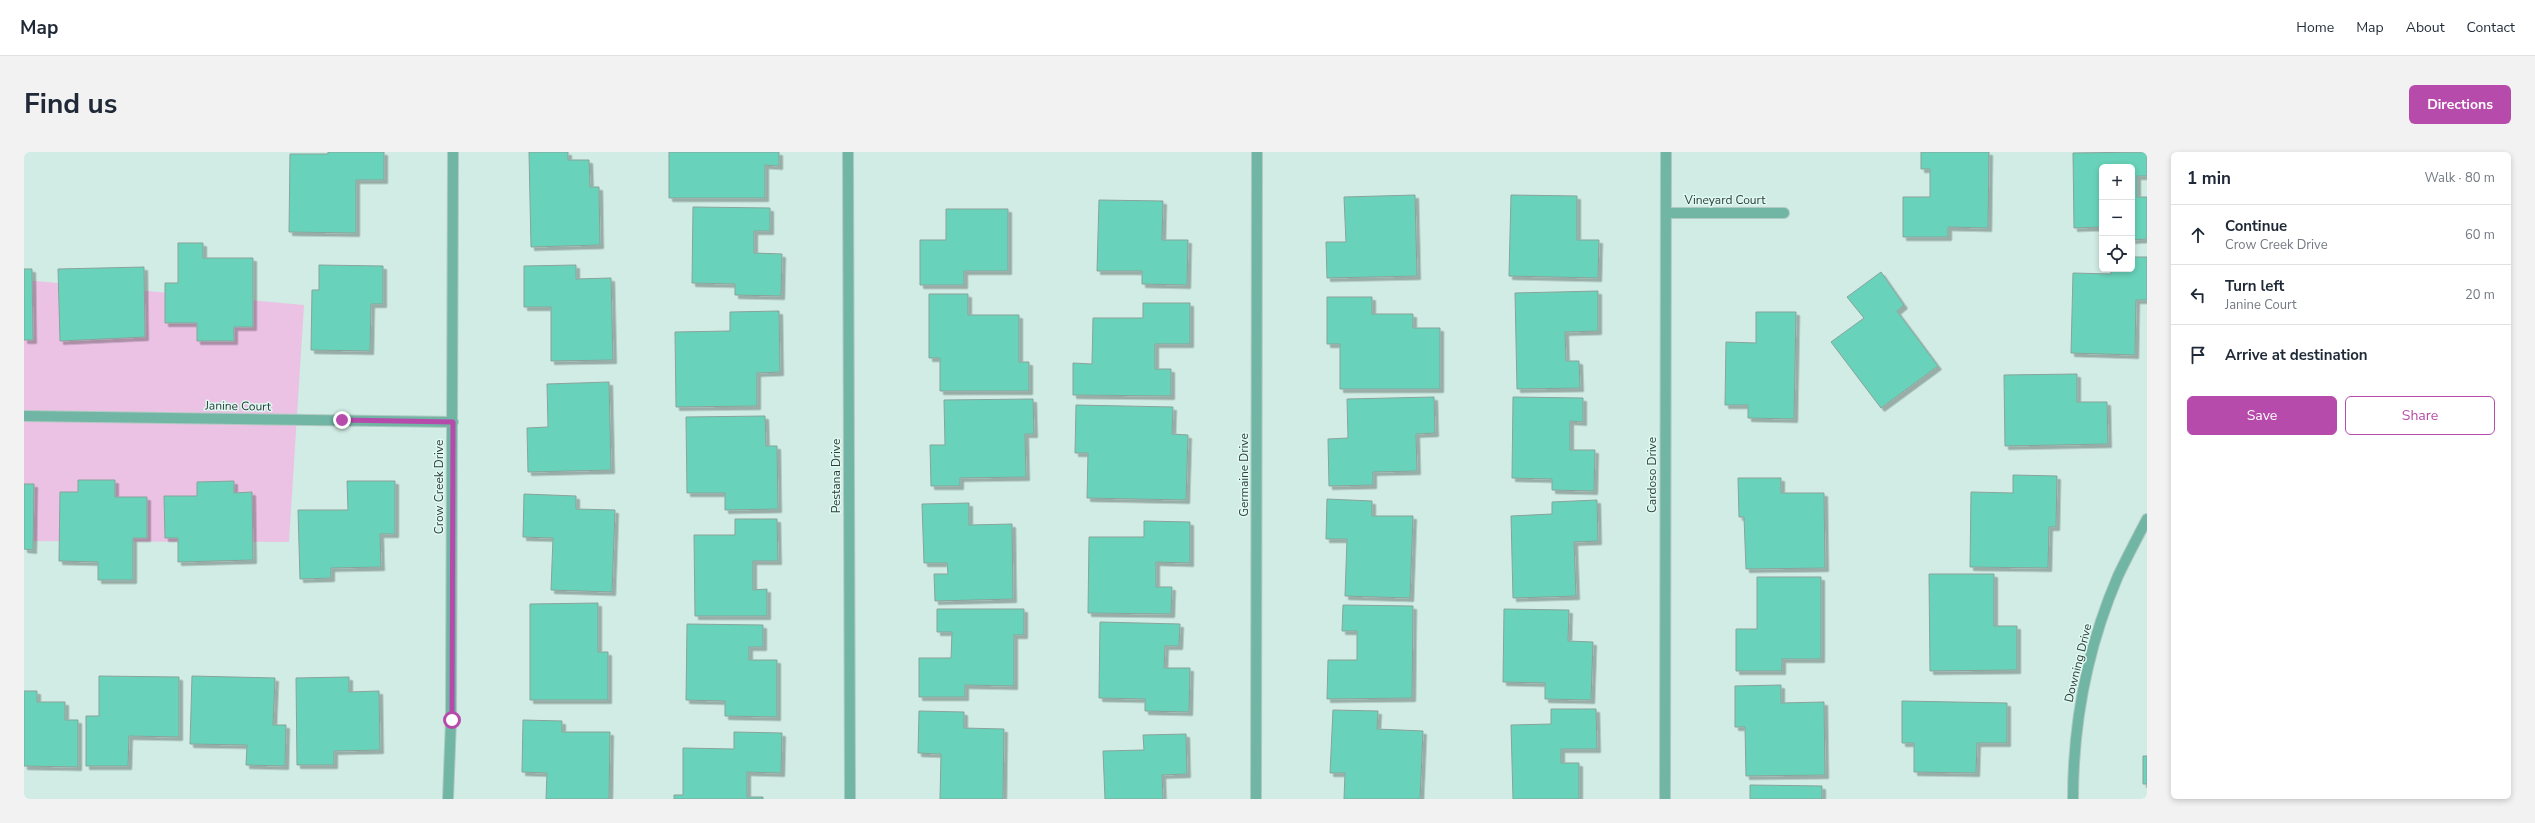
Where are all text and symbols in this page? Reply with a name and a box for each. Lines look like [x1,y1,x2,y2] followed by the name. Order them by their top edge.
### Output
[20,15,58,41] text: Map
[2296,18,2334,37] text: Home
[2356,18,2384,37] text: Map
[2406,18,2445,37] text: About
[2467,18,2515,37] text: Contact
[24,85,118,123] text: Find us
[2409,85,2511,124] button: Directions
[2099,164,2135,272] map controls
[2099,164,2135,200] button: +
[2187,167,2231,190] text: 1 min
[2424,169,2495,187] text: Walk · 80 m
[1684,192,1766,208] street label: Vineyard Court
[2099,200,2135,236] button: −
[2225,216,2287,236] text: Continue
[2187,224,2209,246] icon: ahead
[2465,226,2495,244] text: 60 m
[2099,236,2135,272] button: locate
[2225,236,2328,254] text: Crow Creek Drive
[2225,276,2284,296] text: Turn left
[2187,284,2209,306] icon: left
[2465,286,2495,304] text: 20 m
[2225,296,2297,314] text: Janine Court
[2187,344,2209,366] icon: arrive
[2225,345,2368,365] text: Arrive at destination
[2187,396,2337,435] button: Save
[2345,396,2495,435] button: Share
[204,397,272,415] street label: Janine Court
[333,411,351,429] route end
[1236,433,1252,517] street label: Germaine Drive
[1644,437,1660,513] street label: Cardoso Drive
[828,439,844,513] street label: Pestana Drive
[431,440,447,534] street label: Crow Creek Drive
[2060,622,2096,704] street label: Downing Drive
[443,711,461,729] route start

